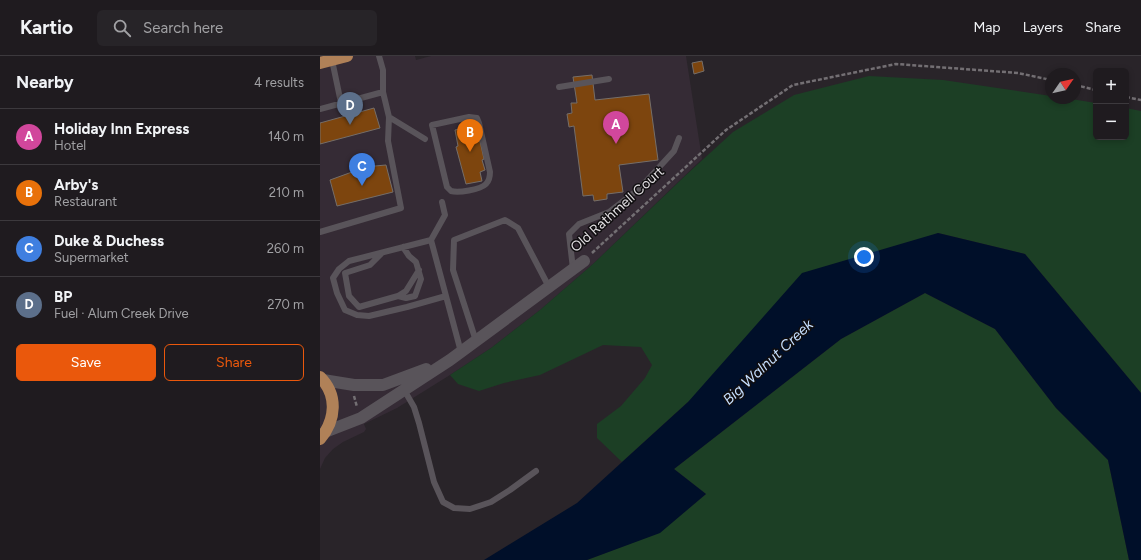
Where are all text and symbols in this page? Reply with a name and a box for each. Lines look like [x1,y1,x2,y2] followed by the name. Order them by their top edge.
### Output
[97,10,377,46] search box
[20,16,73,39] text: Kartio
[111,17,133,39] icon: search
[143,19,223,37] text: Search here
[973,19,1001,36] text: Map
[1023,19,1063,36] text: Layers
[1085,19,1121,36] text: Share
[1045,68,1081,104] north arrow
[1093,68,1129,140] map controls
[1093,68,1129,104] button: +
[16,72,74,92] text: Nearby
[254,75,304,90] text: 4 results
[337,92,363,125] pin: D
[1093,104,1129,140] button: −
[603,111,629,144] pin: A
[457,119,483,152] pin: B
[54,120,189,138] text: Holiday Inn Express
[24,129,34,144] text: A
[268,129,304,144] text: 140 m
[54,138,86,153] text: Hotel
[349,153,375,186] pin: C
[567,163,668,256] street label: Old Rathmell Court
[54,176,98,194] text: Arby's
[25,185,33,200] text: B
[269,185,304,200] text: 210 m
[54,194,117,209] text: Restaurant
[54,232,164,250] text: Duke & Duchess
[24,241,34,256] text: C
[267,241,304,256] text: 260 m
[854,247,874,267] your location
[54,250,129,265] text: Supermarket
[54,288,72,306] text: BP
[24,297,34,312] text: D
[267,297,304,312] text: 270 m
[54,306,189,321] text: Fuel · Alum Creek Drive
[719,315,817,408] water label: Big Walnut Creek
[16,344,156,381] button: Save
[164,344,304,381] button: Share

